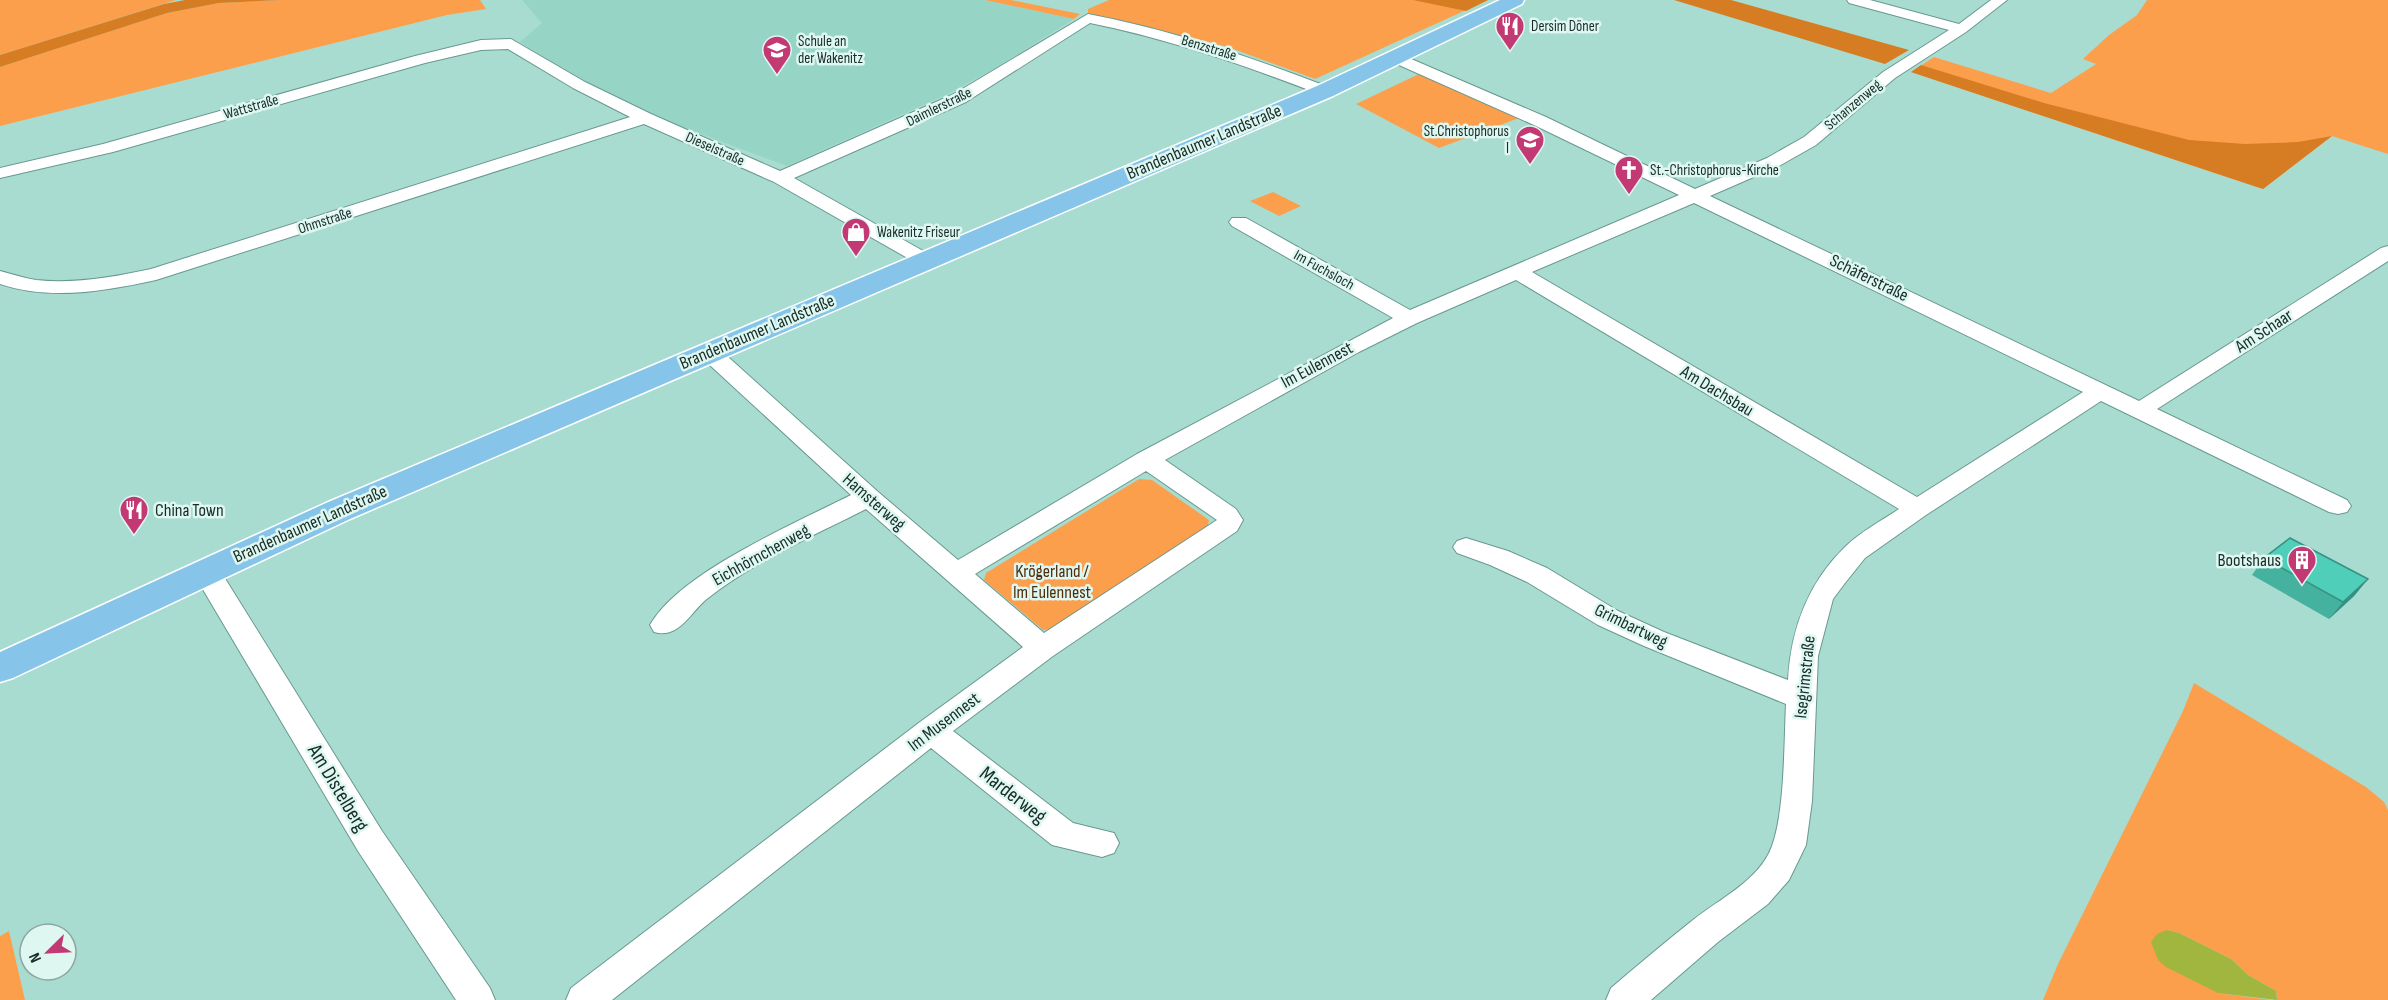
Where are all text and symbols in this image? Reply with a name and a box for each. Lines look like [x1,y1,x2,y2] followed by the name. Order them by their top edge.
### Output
[1494,10,1526,52] restaurant icon: Dersim Döner
[1531,17,1600,36] place label: Dersim Döner
[1179,31,1239,65] street label: Benzstraße
[798,32,864,68] place label: Schule an der Wakenitz
[761,34,793,76] school or university icon: Schule an der Wakenitz
[1820,76,1886,134] street label: Schanzenweg
[903,83,975,131] street label: Daimlerstraße
[221,90,281,124] street label: Wattstraße
[1123,100,1285,184] street label: Brandenbaumer Landstraße
[1424,122,1509,158] place label: St.Christophorus I
[1514,124,1546,166] school or university icon: St.Christophorus I
[683,128,747,170] street label: Dieselstraße
[1613,154,1645,196] church icon: St.-Christophorus-Kirche
[1650,161,1779,180] place label: St.-Christophorus-Kirche
[296,203,354,239] street label: Ohmstraße
[840,216,872,258] shop icon: Wakenitz Friseur
[877,223,961,242] place label: Wakenitz Friseur
[1290,246,1358,294] street label: Im Fuchsloch
[1826,250,1912,306] street label: Schäferstraße
[676,290,838,374] street label: Brandenbaumer Landstraße
[2231,305,2297,358] street label: Am Schaar
[1278,337,1357,393] street label: Im Eulennest
[1676,361,1757,421] street label: Am Dachsbau
[838,469,910,535] street label: Hamsterweg
[230,481,390,567] street label: Brandenbaumer Landstraße
[118,494,150,536] restaurant icon: China Town
[155,500,224,521] place label: China Town
[709,520,813,590] street label: Eichhörnchenweg
[2286,544,2318,586] building icon: Bootshaus
[2218,550,2281,571] place label: Bootshaus
[1013,561,1092,603] park label: Krögerland / Im Eulennest
[1591,599,1671,653] street label: Grimbartweg
[1790,635,1820,719] street label: Isegrimstraße
[904,688,984,756] street label: Im Musennest
[302,739,374,836] street label: Am Distelberg
[974,761,1052,829] street label: Marderweg
[18,922,78,982] north arrow
[25,950,46,965] text: N

